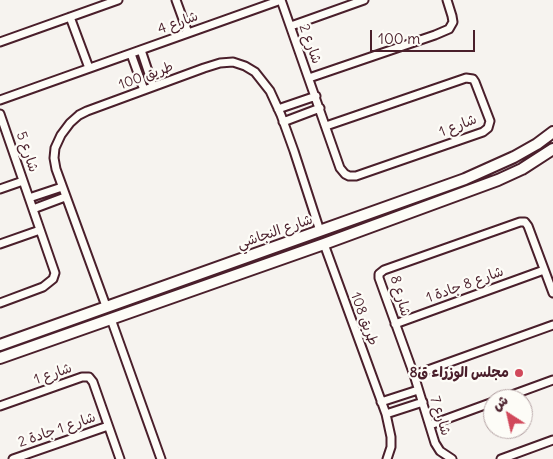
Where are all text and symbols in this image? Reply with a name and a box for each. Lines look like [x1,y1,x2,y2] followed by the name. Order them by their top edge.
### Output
[156,8,200,38] street label: شارع 4
[373,20,478,52] scale bar
[295,22,325,66] street label: شارع 2
[378,29,420,48] text: 100 m
[116,58,176,94] street label: طريق 100
[437,111,479,141] street label: شارع 1
[12,130,42,174] street label: شارع 5
[235,211,315,253] street label: شارع النجاشي
[424,263,506,307] street label: شارع 8 جادة 1
[386,274,414,318] street label: شارع 8
[347,290,381,348] street label: طريق 108
[32,360,74,388] street label: شارع 1
[409,365,509,381] place label: مجلس الوزراء ق8
[513,367,525,379] marker: مجلس الوزراء ق8
[483,389,533,439] north arrow
[488,391,511,414] text: ش
[426,394,454,438] street label: شارع 7
[16,409,98,451] street label: شارع 1 جادة 2

